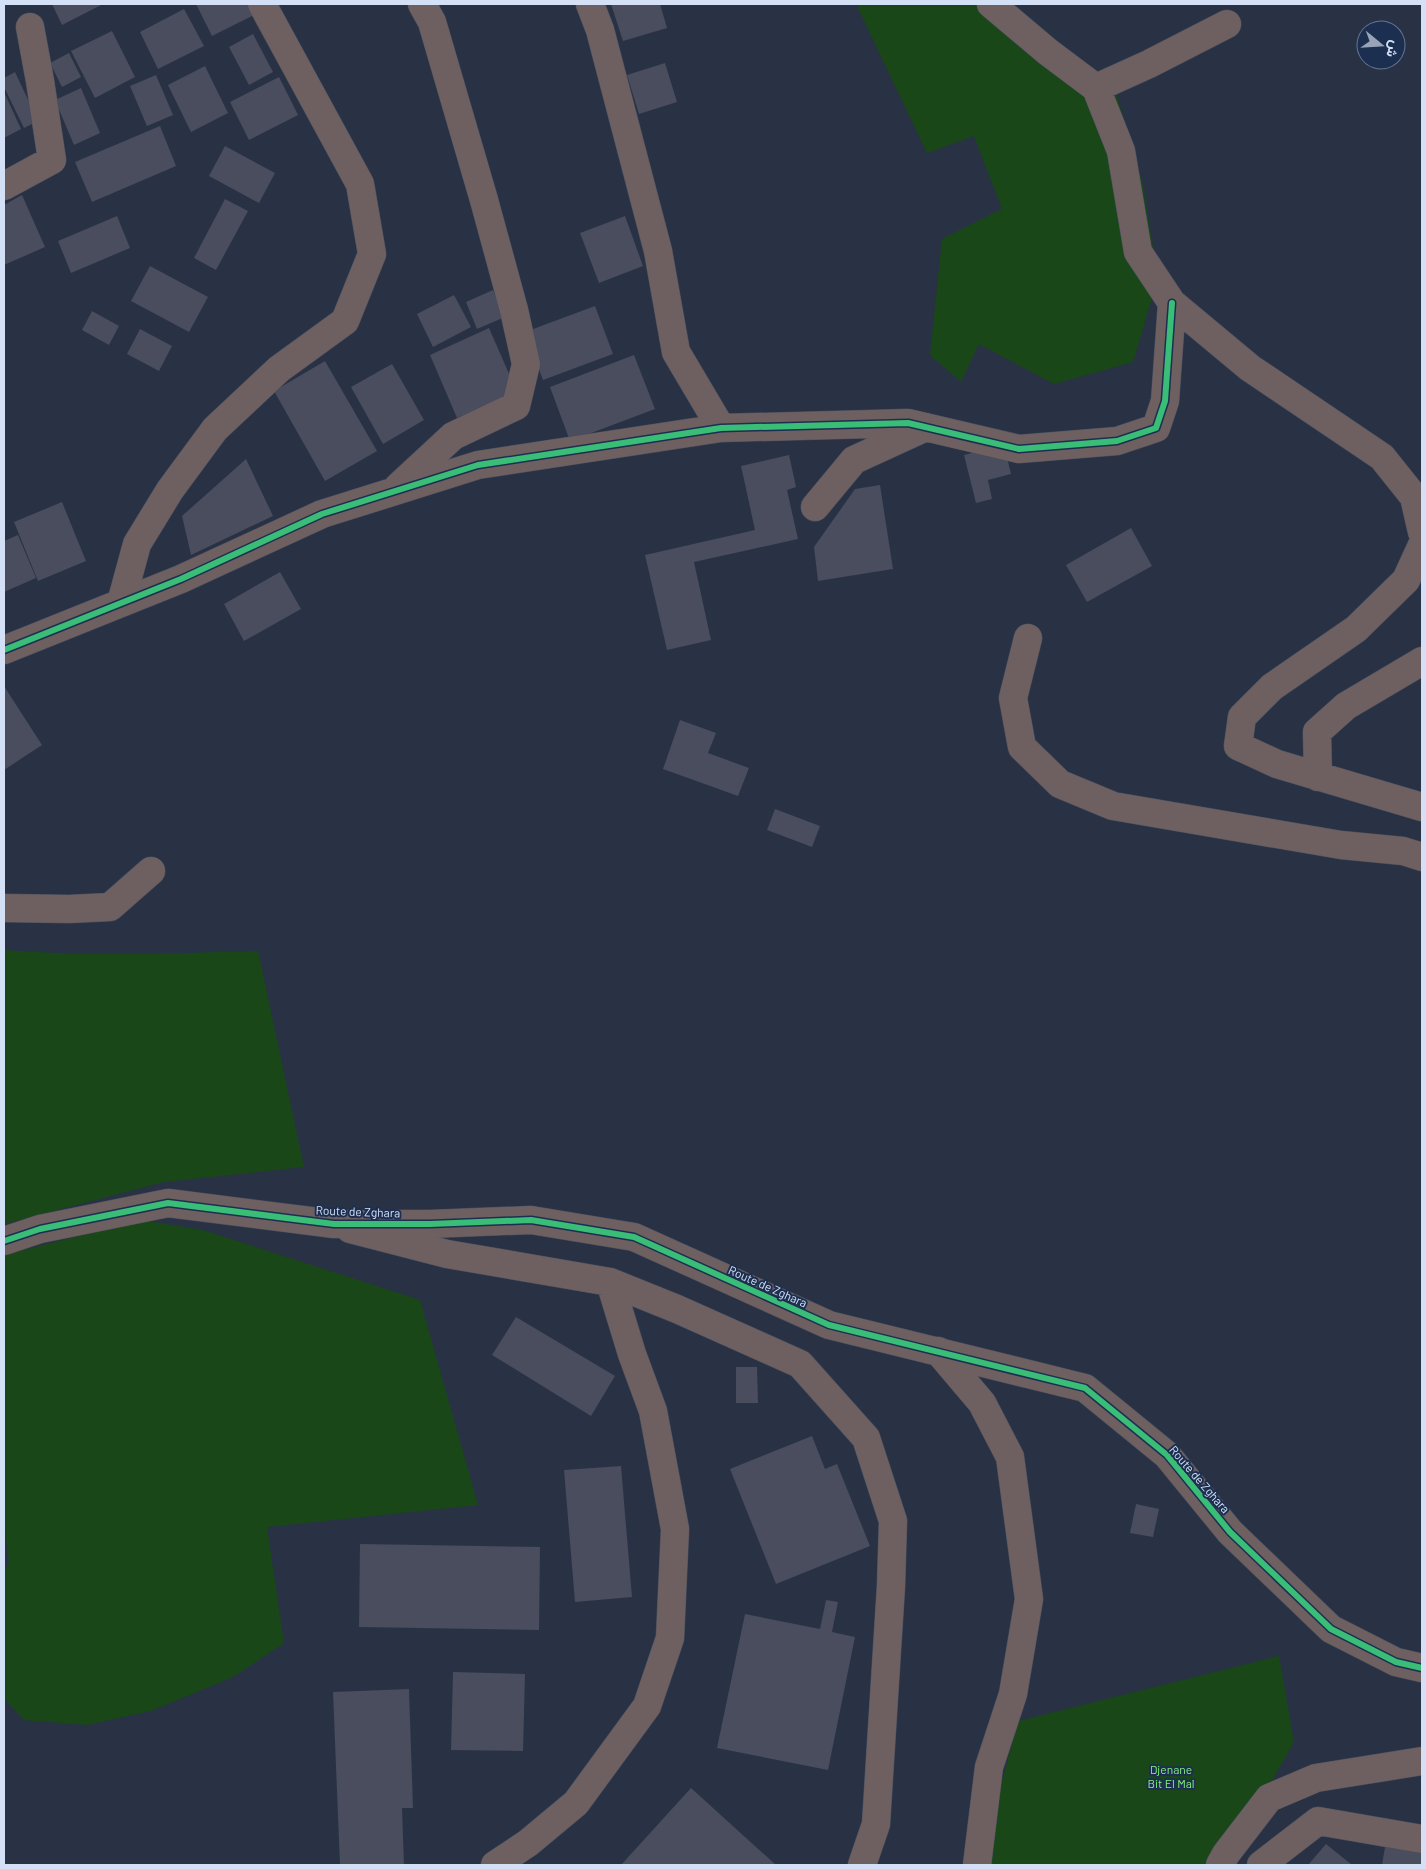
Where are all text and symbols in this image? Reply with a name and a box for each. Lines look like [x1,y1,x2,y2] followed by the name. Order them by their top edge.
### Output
[1356,20,1406,70] north arrow
[1382,38,1405,60] text: ش
[315,1203,401,1219] street label: Route de Zghara
[726,1262,810,1310] street label: Route de Zghara
[1167,1442,1233,1516] street label: Route de Zghara
[1147,1762,1195,1790] park label: Djenane Bit El Mal

